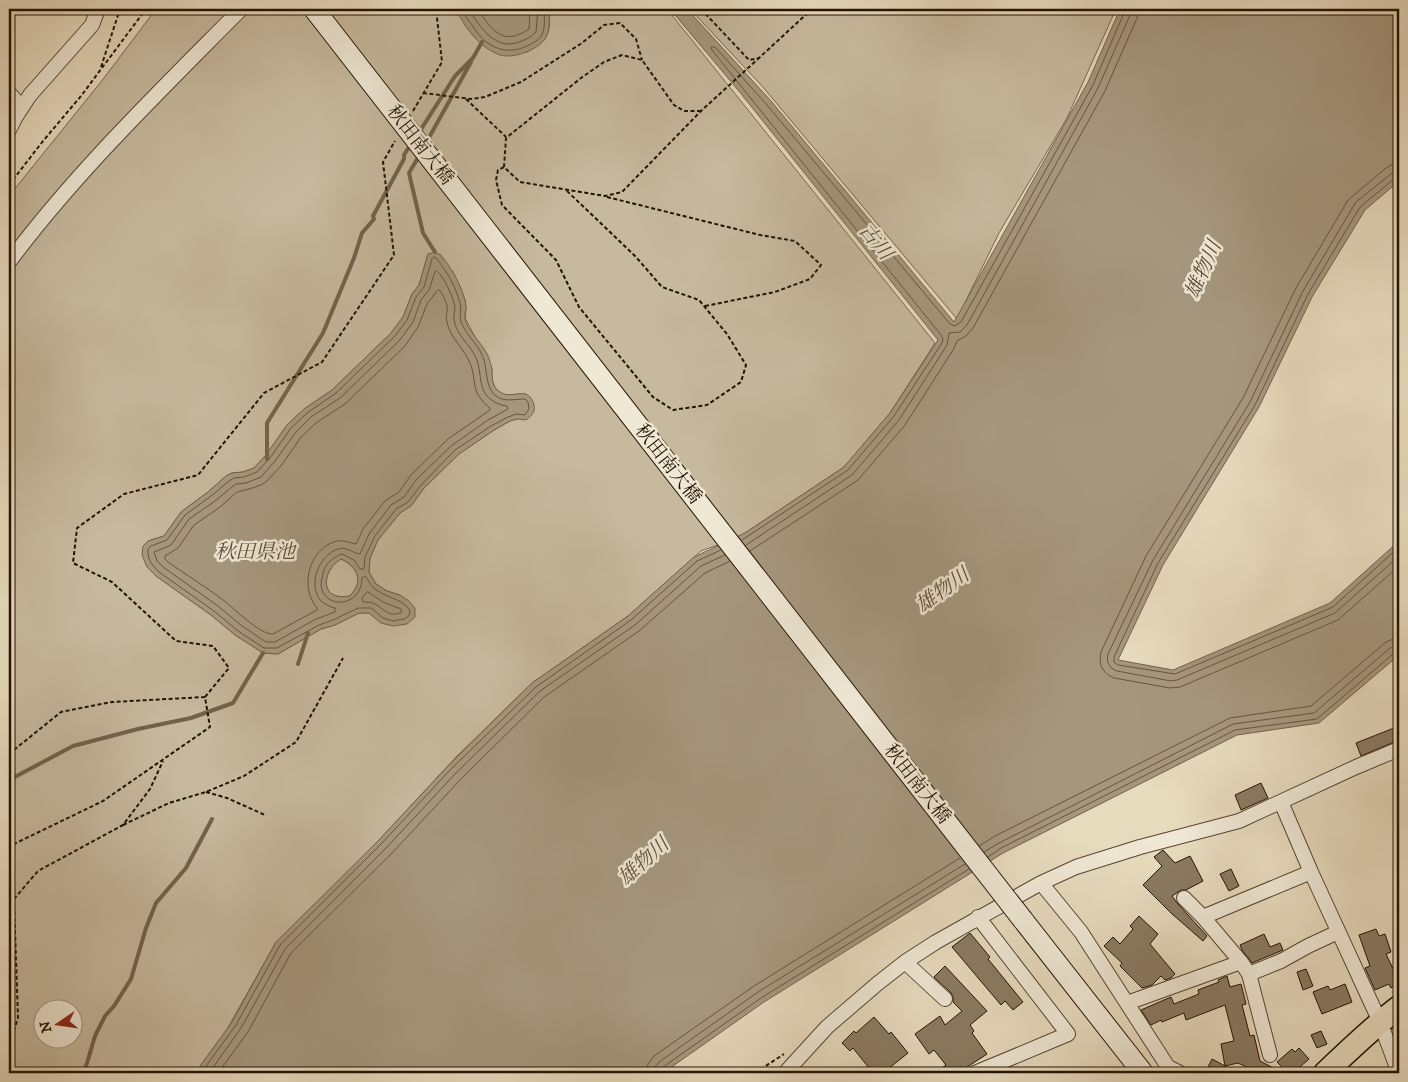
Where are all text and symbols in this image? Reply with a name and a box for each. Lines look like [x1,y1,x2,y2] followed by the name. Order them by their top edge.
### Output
[382,100,458,190] street label: 秋田南大橋
[853,219,899,267] water label: 古川
[1180,236,1228,302] water label: 雄物川
[630,419,706,509] street label: 秋田南大橋
[215,540,297,565] water label: 秋田県池
[911,562,976,619] water label: 雄物川
[879,739,955,829] street label: 秋田南大橋
[613,831,676,891] water label: 雄物川
[32,1000,82,1050] north arrow
[36,1019,56,1034] text: N

